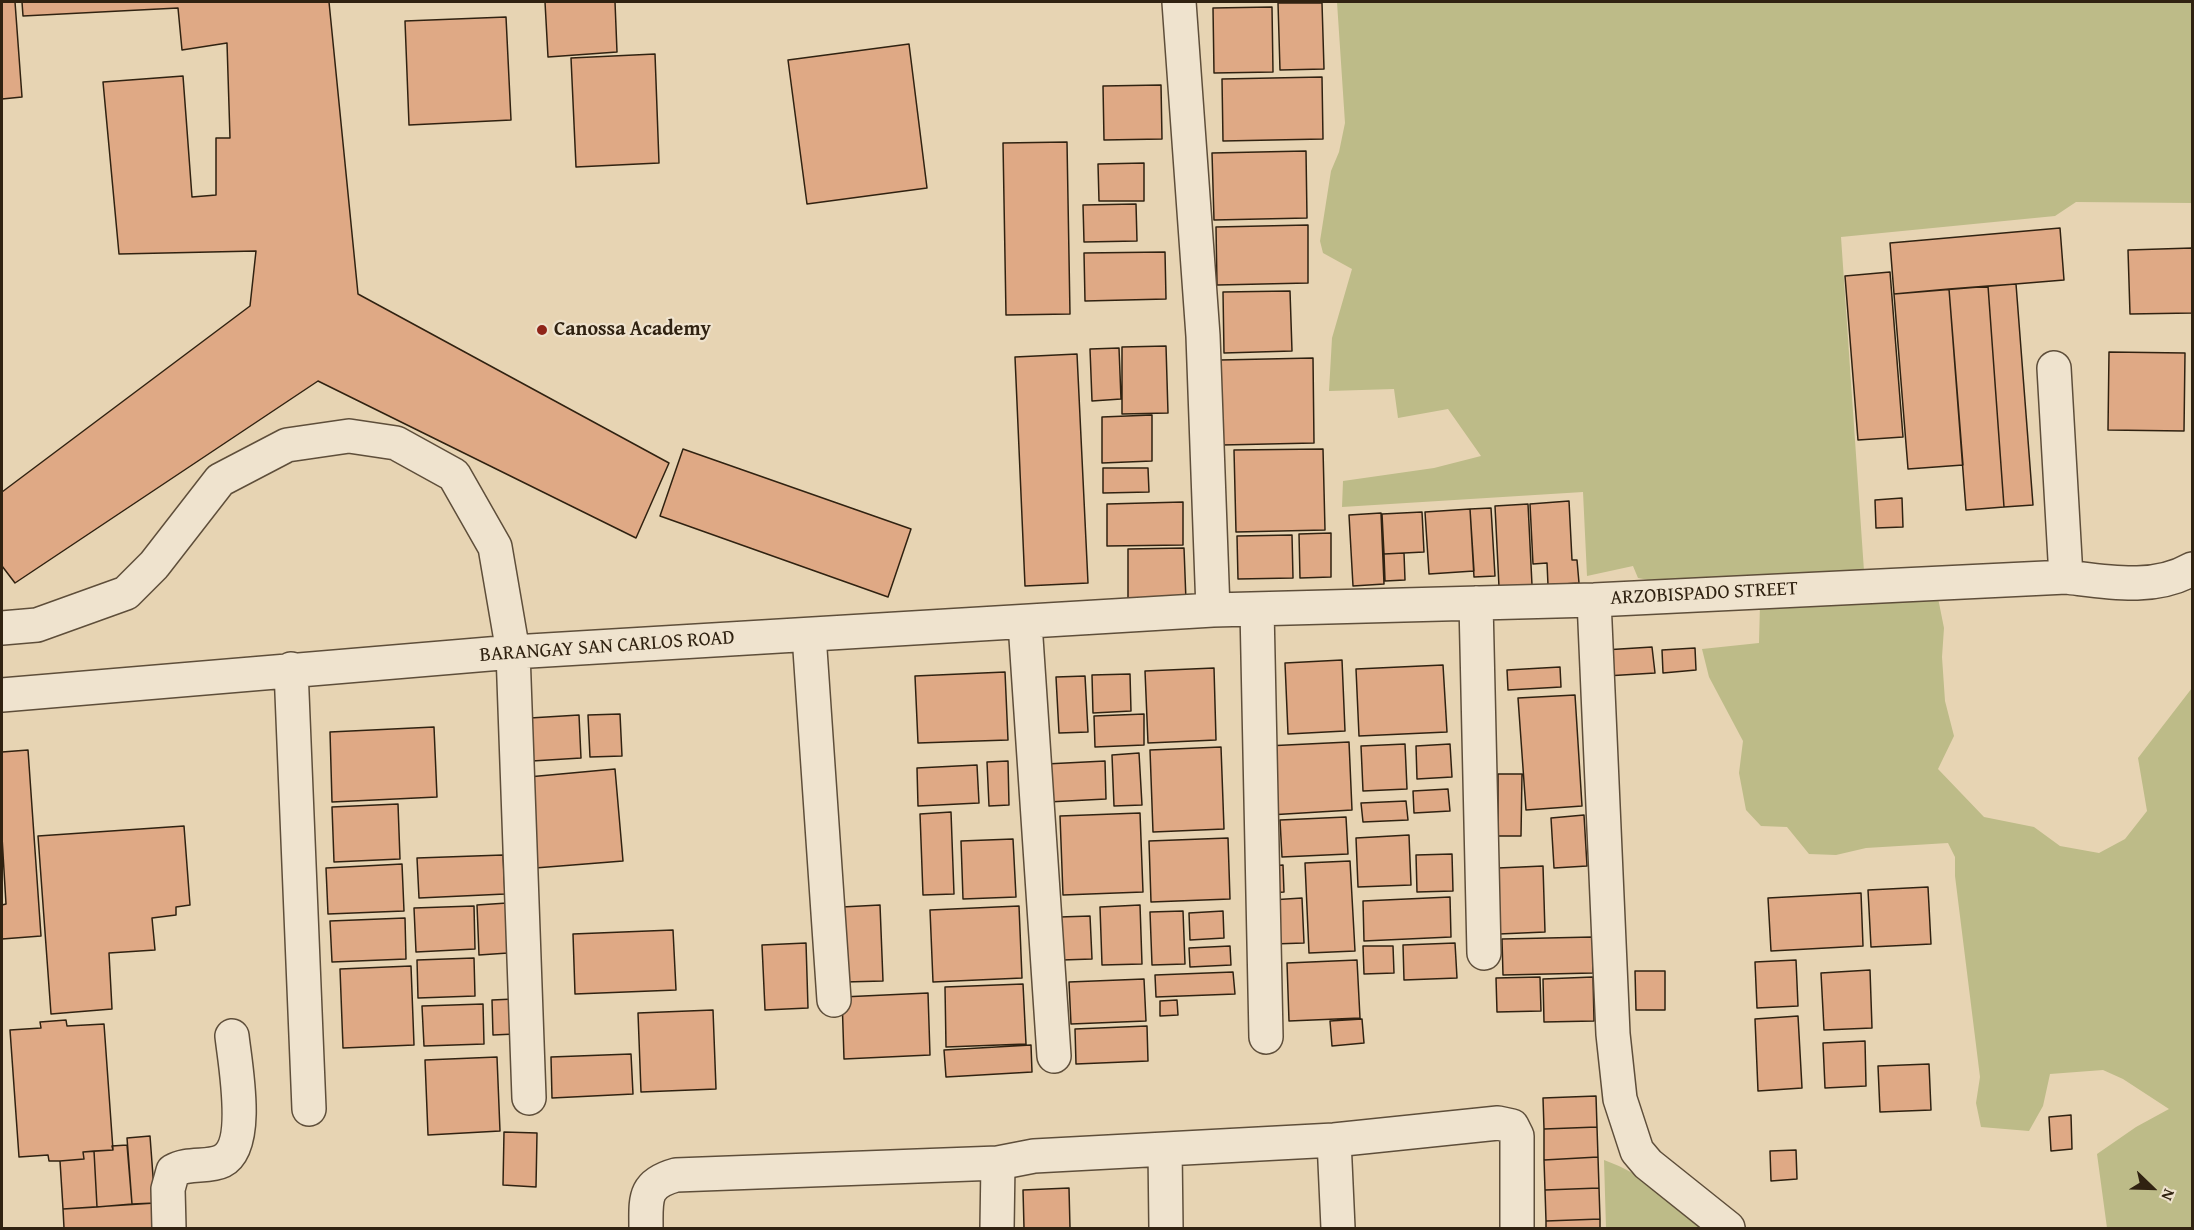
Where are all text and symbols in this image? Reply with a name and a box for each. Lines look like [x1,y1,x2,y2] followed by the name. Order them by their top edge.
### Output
[554,318,711,342] place label: Canossa Academy
[535,323,549,337] marker: Canossa Academy
[1610,577,1798,611] street label: ARZOBISPADO STREET
[479,626,735,668] street label: BARANGAY SAN CARLOS ROAD
[2122,1158,2182,1218] north arrow
[2155,1185,2182,1205] text: N

